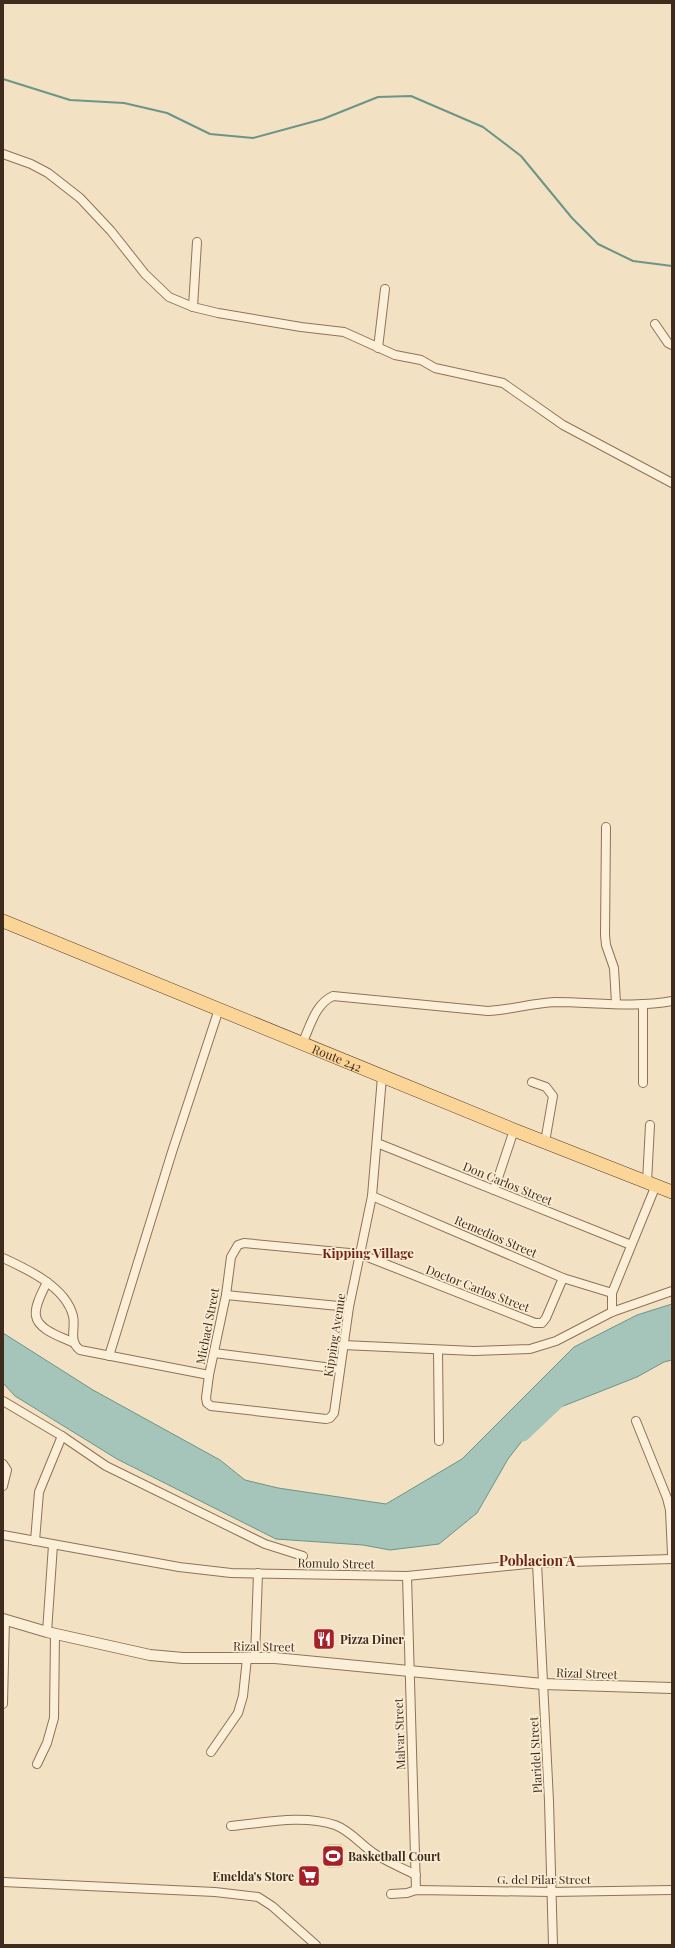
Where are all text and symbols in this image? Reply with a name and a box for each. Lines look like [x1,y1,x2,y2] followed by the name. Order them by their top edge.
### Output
[310,1040,365,1075] street label: Route 242
[461,1158,556,1209] street label: Don Carlos Street
[452,1211,540,1261] street label: Remedios Street
[322,1244,414,1261] district label: Kipping Village
[424,1261,533,1315] street label: Doctor Carlos Street
[192,1286,222,1366] street label: Michael Street
[319,1292,349,1378] street label: Kipping Avenue
[499,1551,576,1570] district label: Poblacion A
[297,1554,375,1572] street label: Romulo Street
[311,1626,337,1652] restaurant icon: Pizza Diner
[340,1631,404,1647] place label: Pizza Diner
[233,1637,296,1655] street label: Rizal Street
[556,1664,619,1682] street label: Rizal Street
[390,1697,408,1770] street label: Malvar Street
[525,1715,545,1794] street label: Plaridel Street
[320,1843,346,1869] sports icon: Basketball Court
[348,1848,442,1864] place label: Basketball Court
[296,1863,322,1889] supermarket icon: Emelda's Store
[213,1868,294,1884] place label: Emelda's Store
[497,1871,592,1887] street label: G. del Pilar Street

